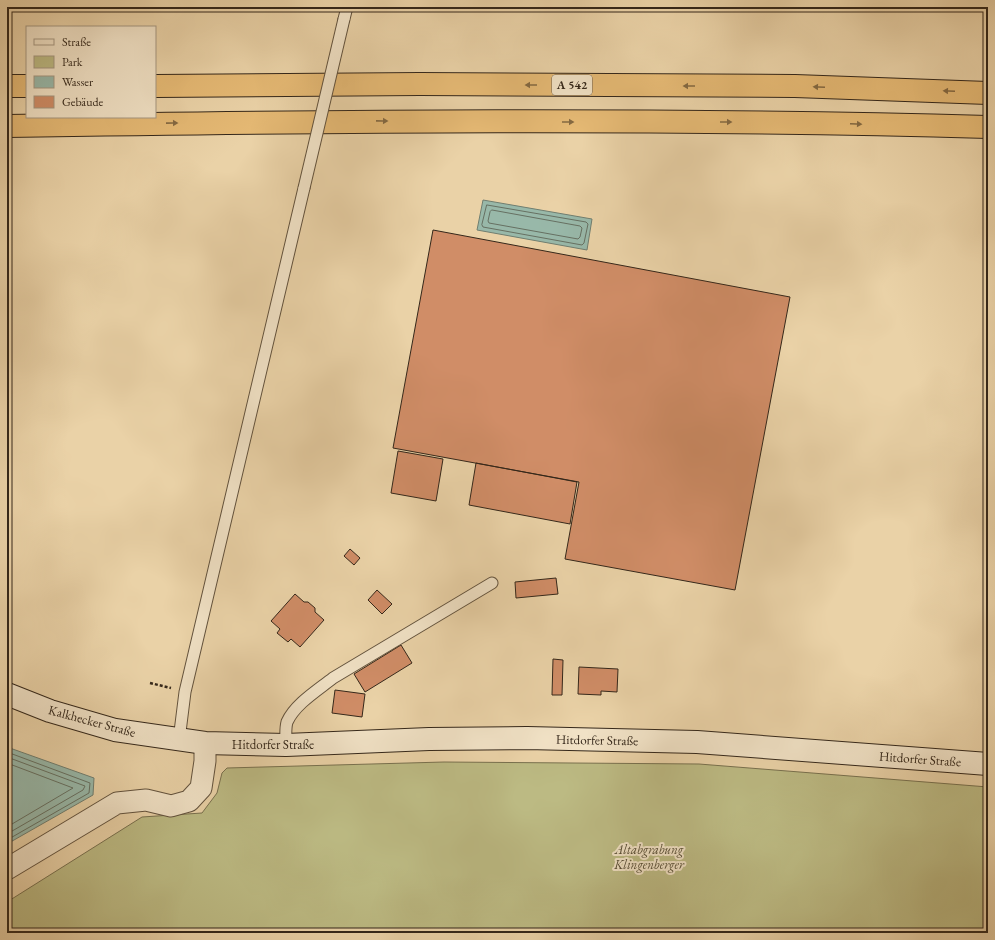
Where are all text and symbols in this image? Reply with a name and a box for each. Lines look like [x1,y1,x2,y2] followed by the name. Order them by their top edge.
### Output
[26,26,156,118] legend
[62,34,91,50] text: Straße
[62,54,83,70] text: Park
[62,74,93,90] text: Wasser
[552,75,592,95] road number: A 542
[524,82,537,88] one-way arrow
[682,83,695,89] one-way arrow
[812,84,825,90] one-way arrow
[943,88,955,95] one-way arrow
[62,94,104,110] text: Gebäude
[376,118,389,124] one-way arrow
[562,119,575,125] one-way arrow
[720,119,733,125] one-way arrow
[166,120,178,127] one-way arrow
[850,121,863,127] one-way arrow
[47,701,137,741] street label: Kalkhecker Straße
[556,731,638,749] street label: Hitdorfer Straße
[232,736,314,753] street label: Hitdorfer Straße
[878,748,962,770] street label: Hitdorfer Straße
[613,841,685,873] park label: Altabgrabung Klingenberger

